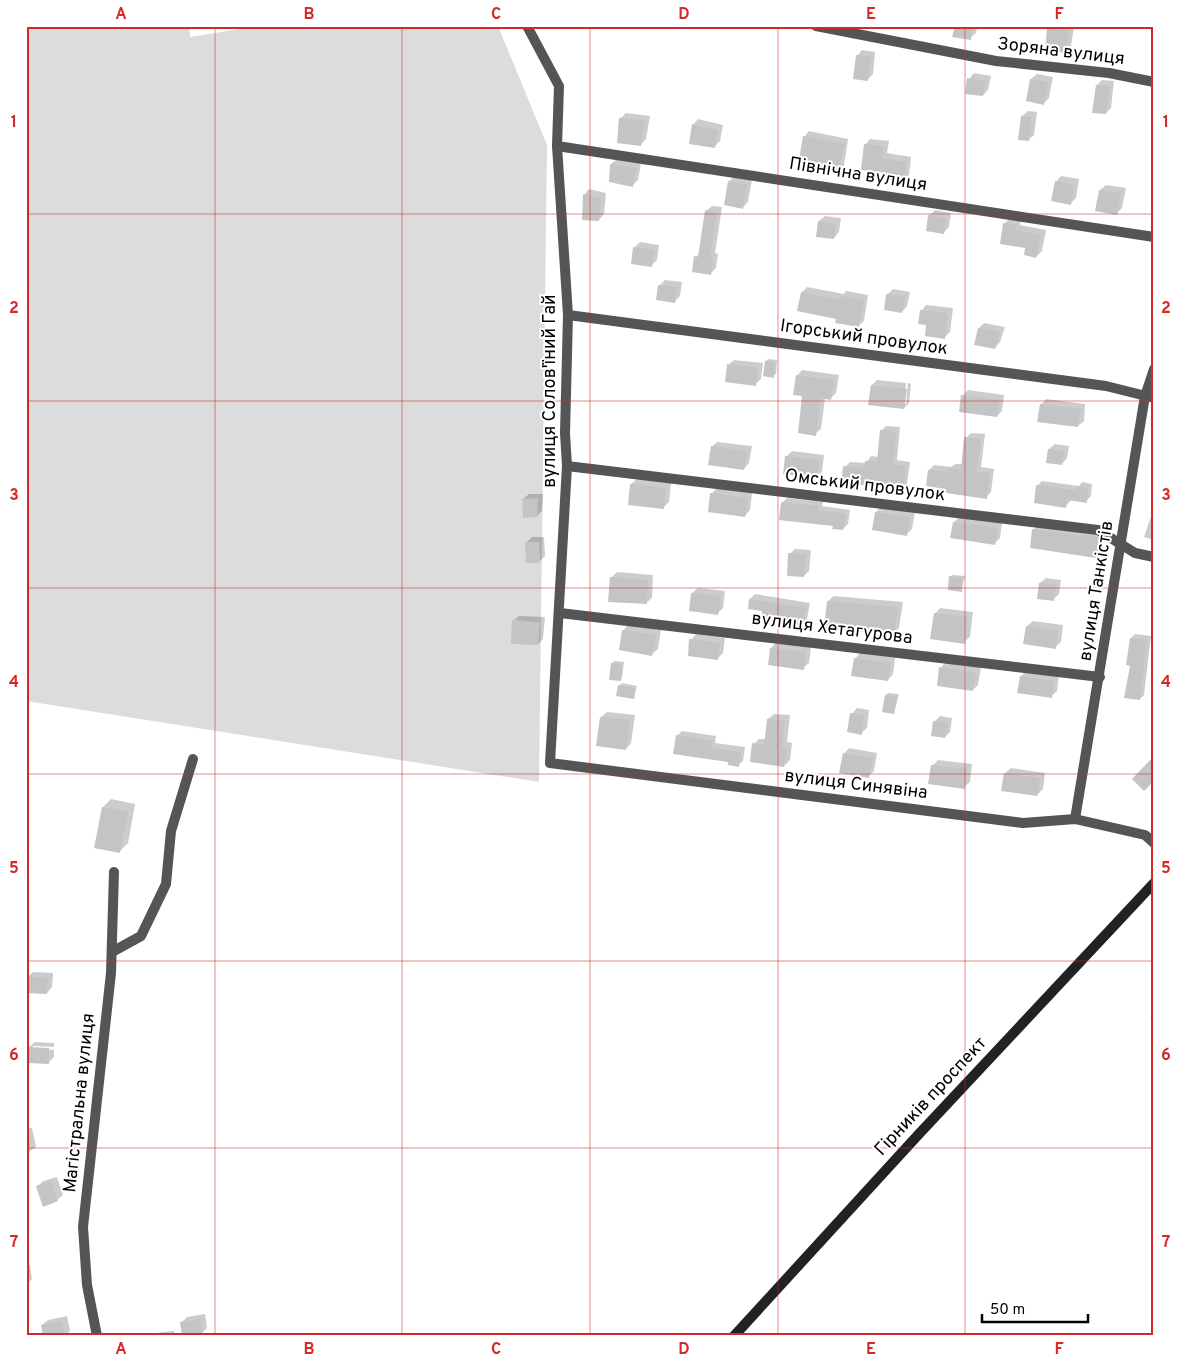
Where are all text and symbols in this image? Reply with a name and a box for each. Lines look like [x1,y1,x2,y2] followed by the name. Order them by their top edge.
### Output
[115,5,127,25] text: A
[303,5,315,25] text: B
[491,5,501,25] text: C
[678,5,690,25] text: D
[866,5,876,25] text: E
[1054,5,1064,25] text: F
[996,33,1126,71] street label: Зоряна вулиця
[11,113,17,133] text: 1
[1163,113,1169,133] text: 1
[787,153,929,197] street label: Північна вулиця
[539,294,562,488] street label: вулиця Солов'їний Гай
[9,299,19,319] text: 2
[1161,299,1171,319] text: 2
[779,315,949,361] street label: Ігорський провулок
[783,465,947,507] street label: Омський провулок
[9,486,19,506] text: 3
[1161,486,1171,506] text: 3
[1075,519,1119,663] street label: вулиця Танкістів
[750,608,914,650] street label: вулиця Хетагурова
[9,673,19,693] text: 4
[1161,673,1171,693] text: 4
[783,765,929,805] street label: вулиця Синявіна
[9,859,19,879] text: 5
[1161,859,1171,879] text: 5
[59,1012,101,1194] street label: Магістральна вулиця
[870,1033,992,1161] street label: Гірників проспект
[9,1046,19,1066] text: 6
[1161,1046,1171,1066] text: 6
[10,1233,18,1253] text: 7
[1162,1233,1170,1253] text: 7
[982,1292,1089,1324] scale bar
[990,1301,1025,1320] text: 50 m
[115,1340,127,1360] text: A
[303,1340,315,1360] text: B
[491,1340,501,1360] text: C
[678,1340,690,1360] text: D
[866,1340,876,1360] text: E
[1054,1340,1064,1360] text: F

